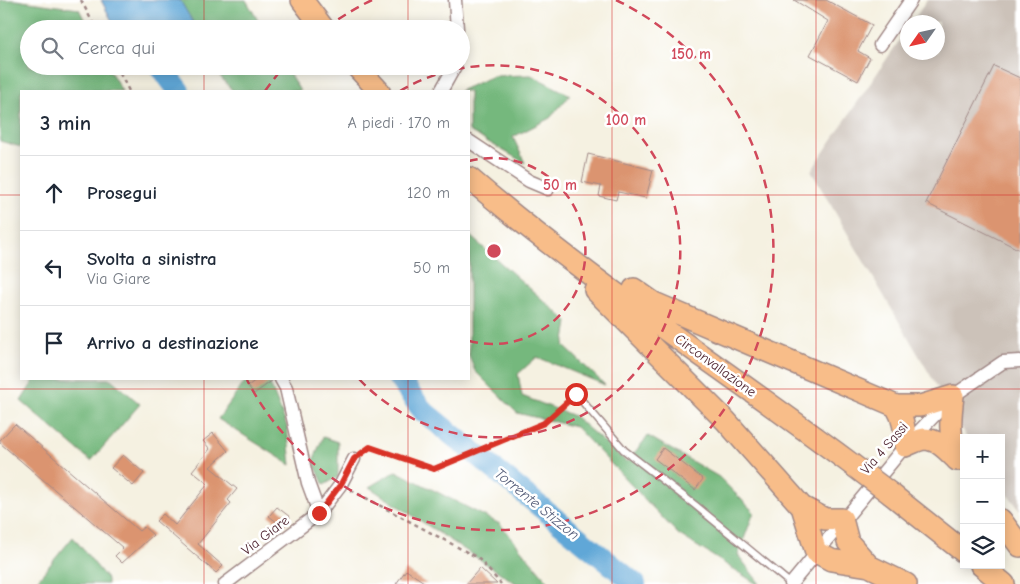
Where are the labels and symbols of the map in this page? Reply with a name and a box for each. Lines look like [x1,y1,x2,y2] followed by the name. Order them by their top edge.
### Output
[900,15,945,60] north arrow
[671,45,711,63] text: 150 m
[606,111,646,129] text: 100 m
[543,176,577,194] text: 50 m
[485,242,503,260] centre of rings
[672,330,760,401] street label: Circonvallazione
[565,383,588,406] route start
[857,419,912,478] street label: Via 4 Sassi
[491,464,583,544] water label: Torrente Stizzon
[308,502,331,525] route end
[238,512,293,559] street label: Via Giare

